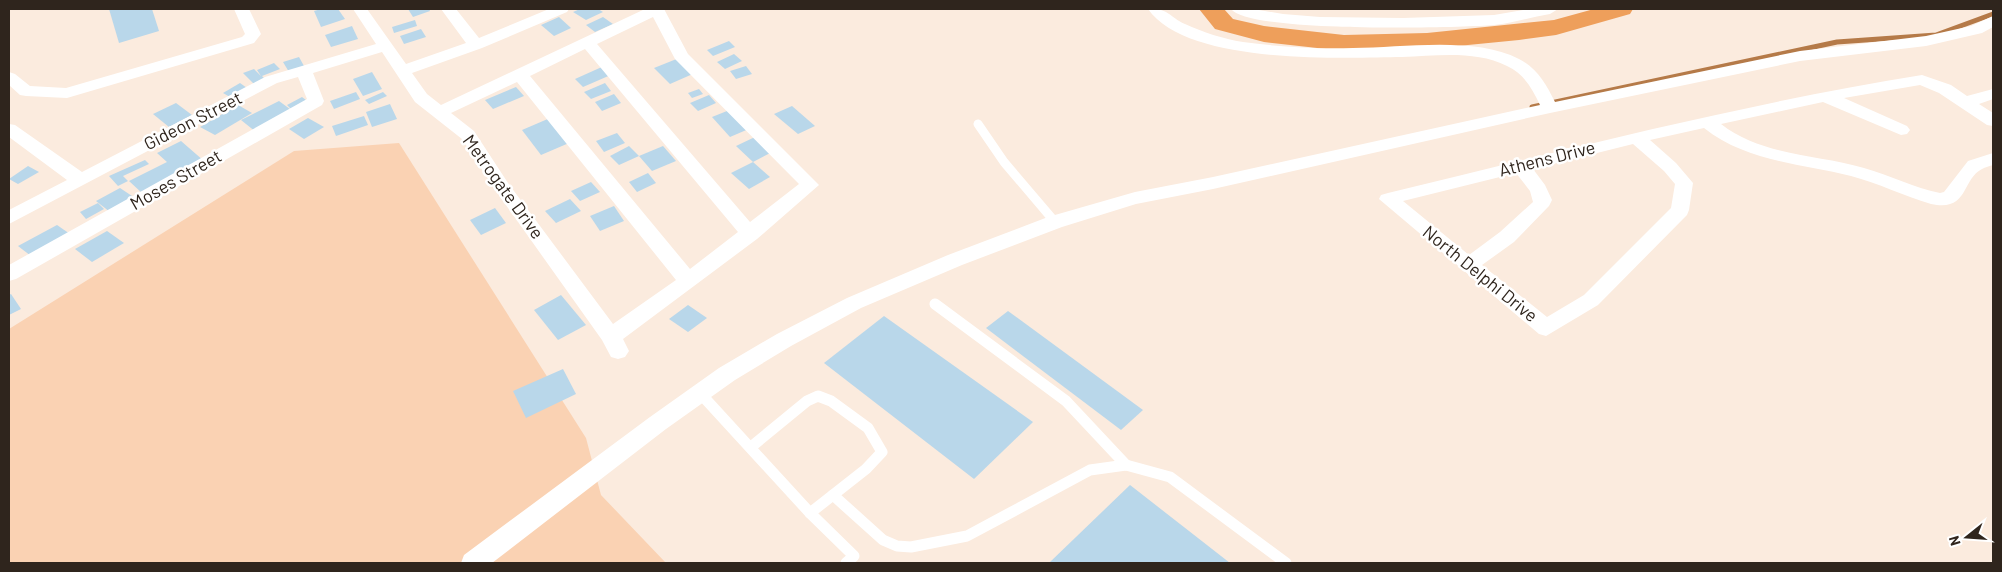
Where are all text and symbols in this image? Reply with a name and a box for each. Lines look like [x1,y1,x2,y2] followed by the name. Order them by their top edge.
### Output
[140,86,245,154] street label: Gideon Street
[459,130,549,243] street label: Metrogate Drive
[1496,135,1597,181] street label: Athens Drive
[126,144,225,214] street label: Moses Street
[1419,220,1543,326] street label: North Delphi Drive
[1942,512,1992,562] north arrow
[1945,534,1964,548] text: N

